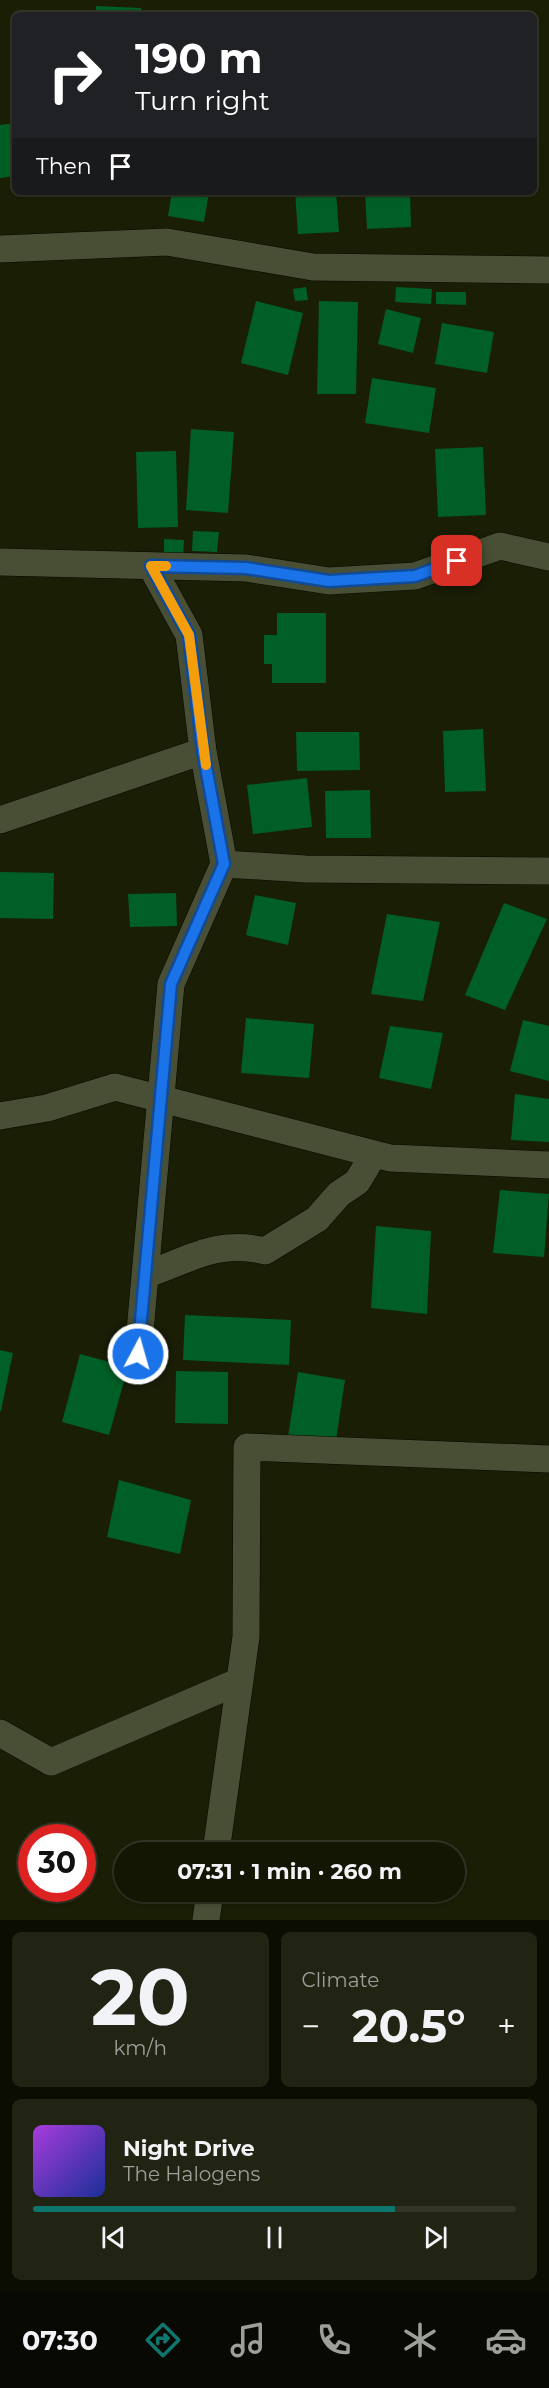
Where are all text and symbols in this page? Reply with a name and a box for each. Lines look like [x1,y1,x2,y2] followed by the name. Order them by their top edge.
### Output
[135,32,263,84] text: 190 m
[36,36,114,114] icon: right
[135,84,270,117] text: Turn right
[104,150,137,183] icon: arrive
[36,153,92,180] text: Then
[431,535,482,586] pin
[440,544,473,577] icon: arrive
[106,1322,170,1386] position arrow
[18,1824,96,1902] speed limit sign: 30
[177,1858,402,1885] text: 07:31 · 1 min · 260 m
[91,1949,190,2045] text: 20
[302,1968,379,1992] text: Climate
[352,1998,466,2053] text: 20.5°
[302,2006,320,2046] text: −
[497,2006,516,2046] text: +
[114,2036,167,2060] text: km/h
[123,2135,255,2162] text: Night Drive
[123,2162,260,2186] text: The Halogens
[97,2221,130,2254] icon: previous
[258,2221,291,2254] icon: pause
[419,2221,452,2254] icon: next
[142,2319,184,2361] icon: directions
[227,2319,269,2361] icon: music
[313,2319,355,2361] icon: phone
[399,2319,441,2361] icon: climate
[485,2319,527,2361] icon: car
[22,2324,98,2357] text: 07:30

